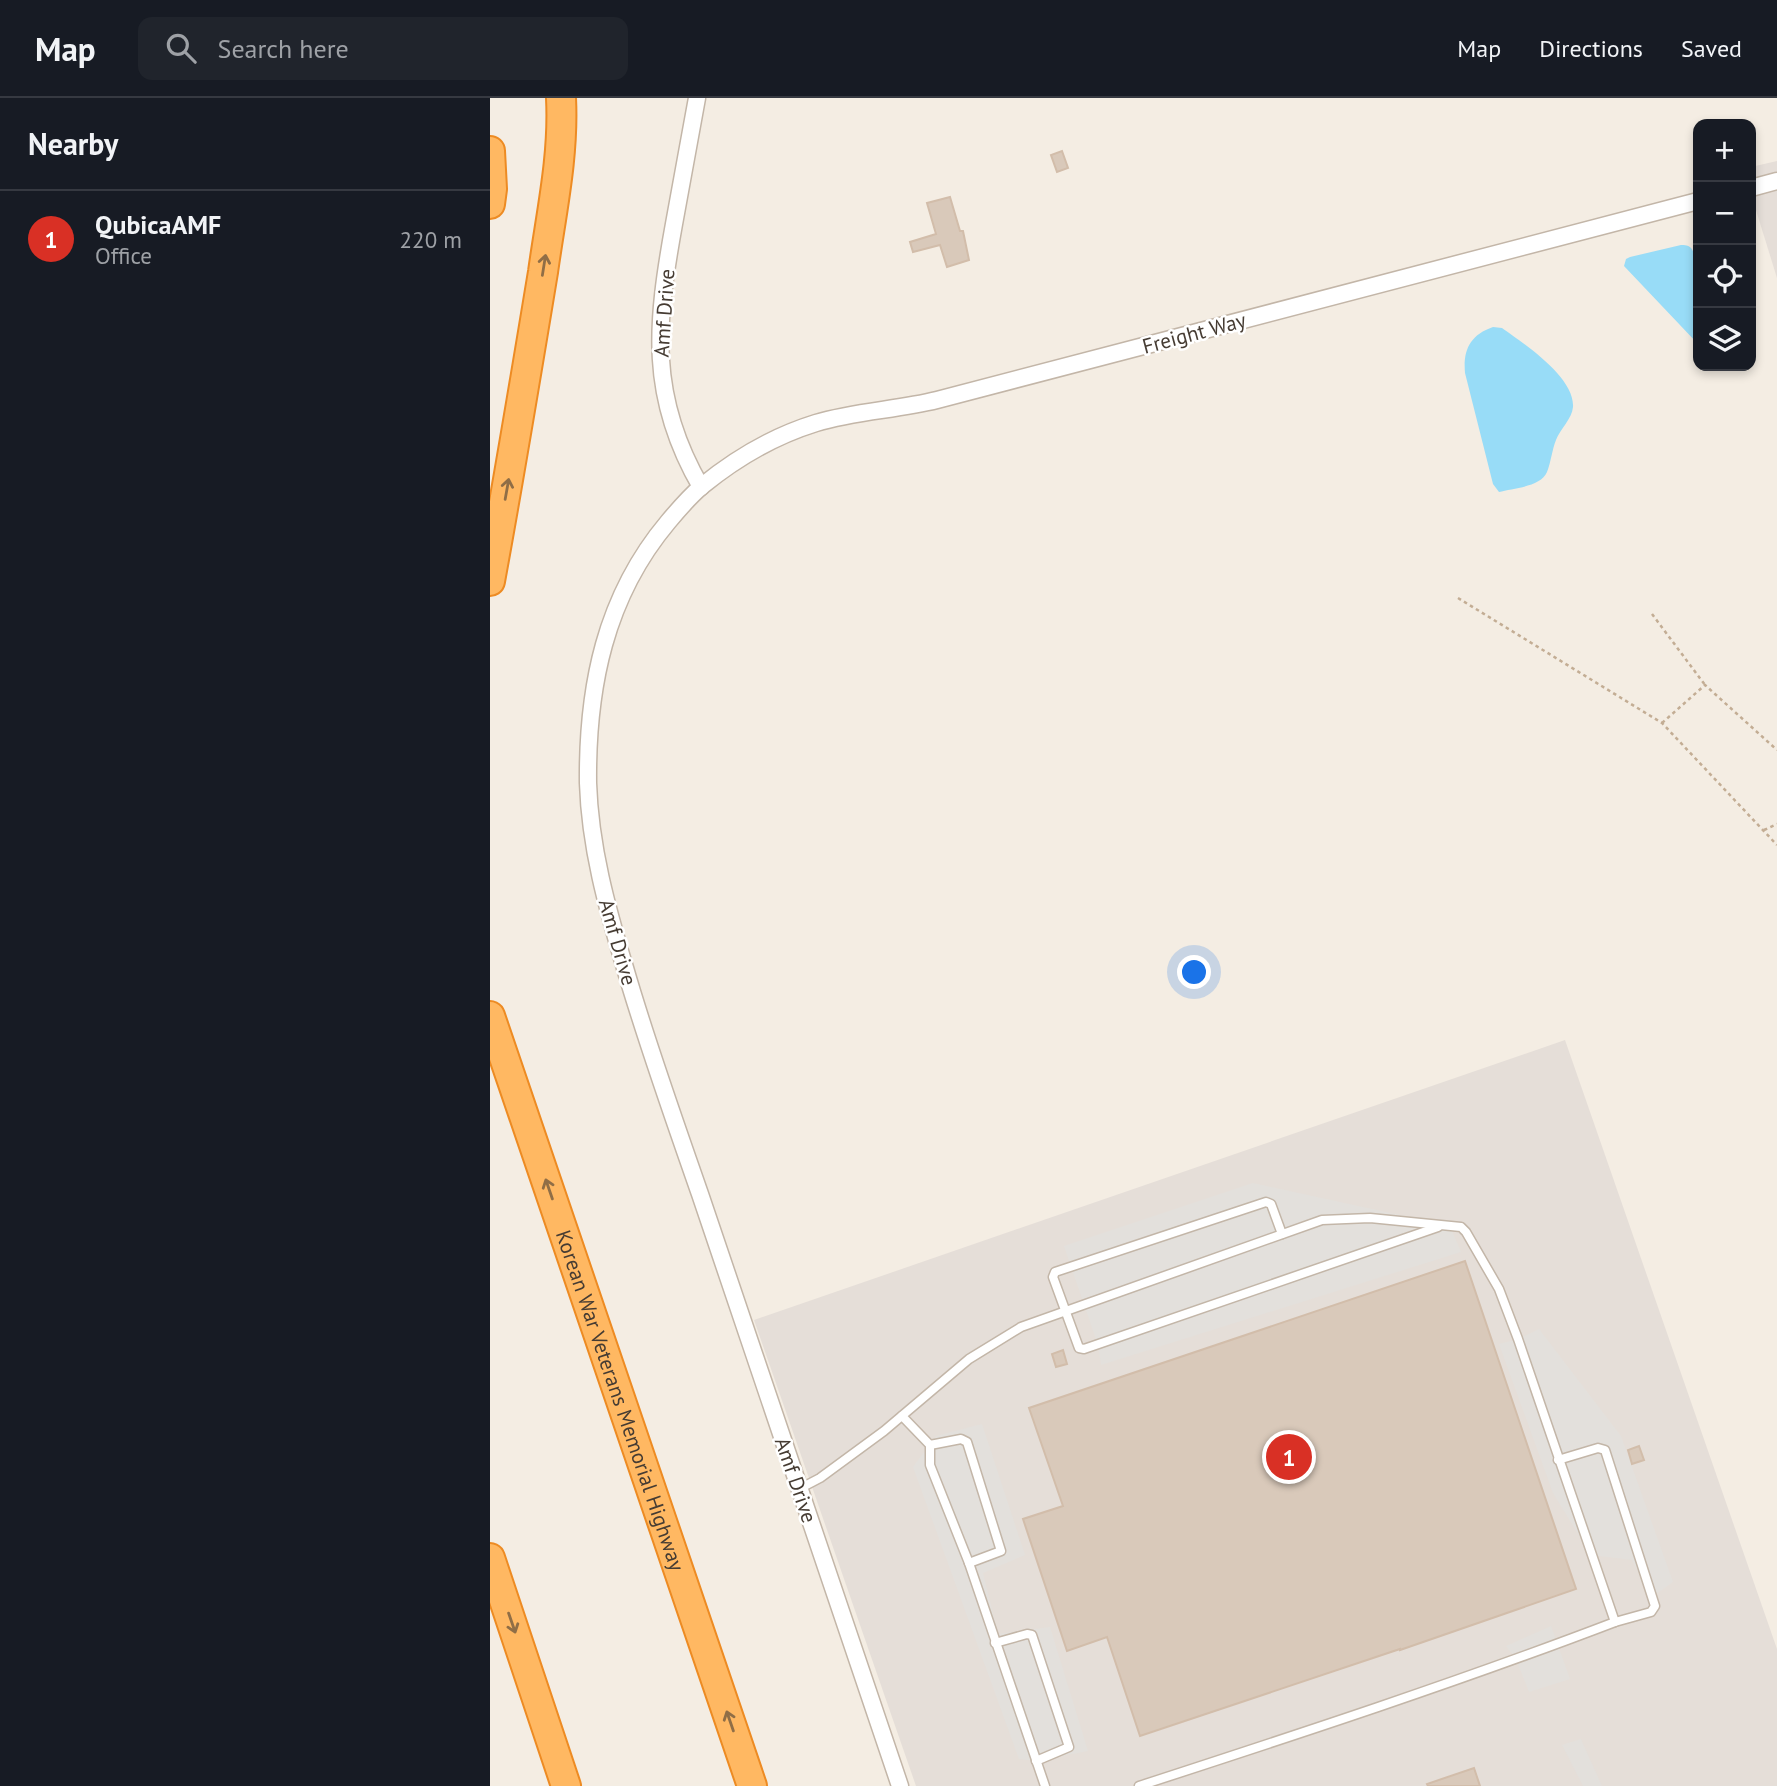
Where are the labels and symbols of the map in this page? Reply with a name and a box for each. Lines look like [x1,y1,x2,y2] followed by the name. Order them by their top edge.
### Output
[538,254,551,277] one-way arrow
[647,268,681,358] street label: Amf Drive
[1139,306,1249,360] street label: Freight Way
[500,478,514,501] one-way arrow
[593,896,643,988] street label: Amf Drive
[1177,955,1211,989] your location
[542,1178,554,1200] one-way arrow
[550,1226,691,1575] street label: Korean War Veterans Memorial Highway
[1266,1431,1312,1483] pin: 1
[769,1434,823,1526] street label: Amf Drive
[506,1612,519,1634] one-way arrow
[723,1711,735,1733] one-way arrow

